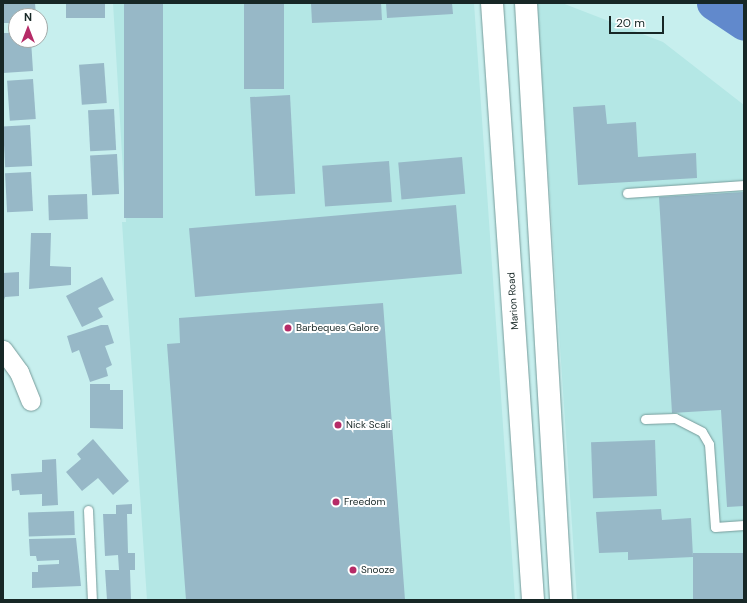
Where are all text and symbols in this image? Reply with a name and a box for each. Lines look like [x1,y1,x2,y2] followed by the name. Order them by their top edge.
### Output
[8,8,48,48] north arrow
[611,8,666,34] scale bar
[24,10,32,24] text: N
[616,15,645,31] text: 20 m
[505,272,521,330] street label: Marion Road
[296,322,379,334] place label: Barbeques Galore
[283,323,293,333] marker: Barbeques Galore
[346,419,390,431] place label: Nick Scali
[333,420,343,430] marker: Nick Scali
[344,496,385,508] place label: Freedom
[331,497,341,507] marker: Freedom
[361,564,395,576] place label: Snooze
[348,565,358,575] marker: Snooze

